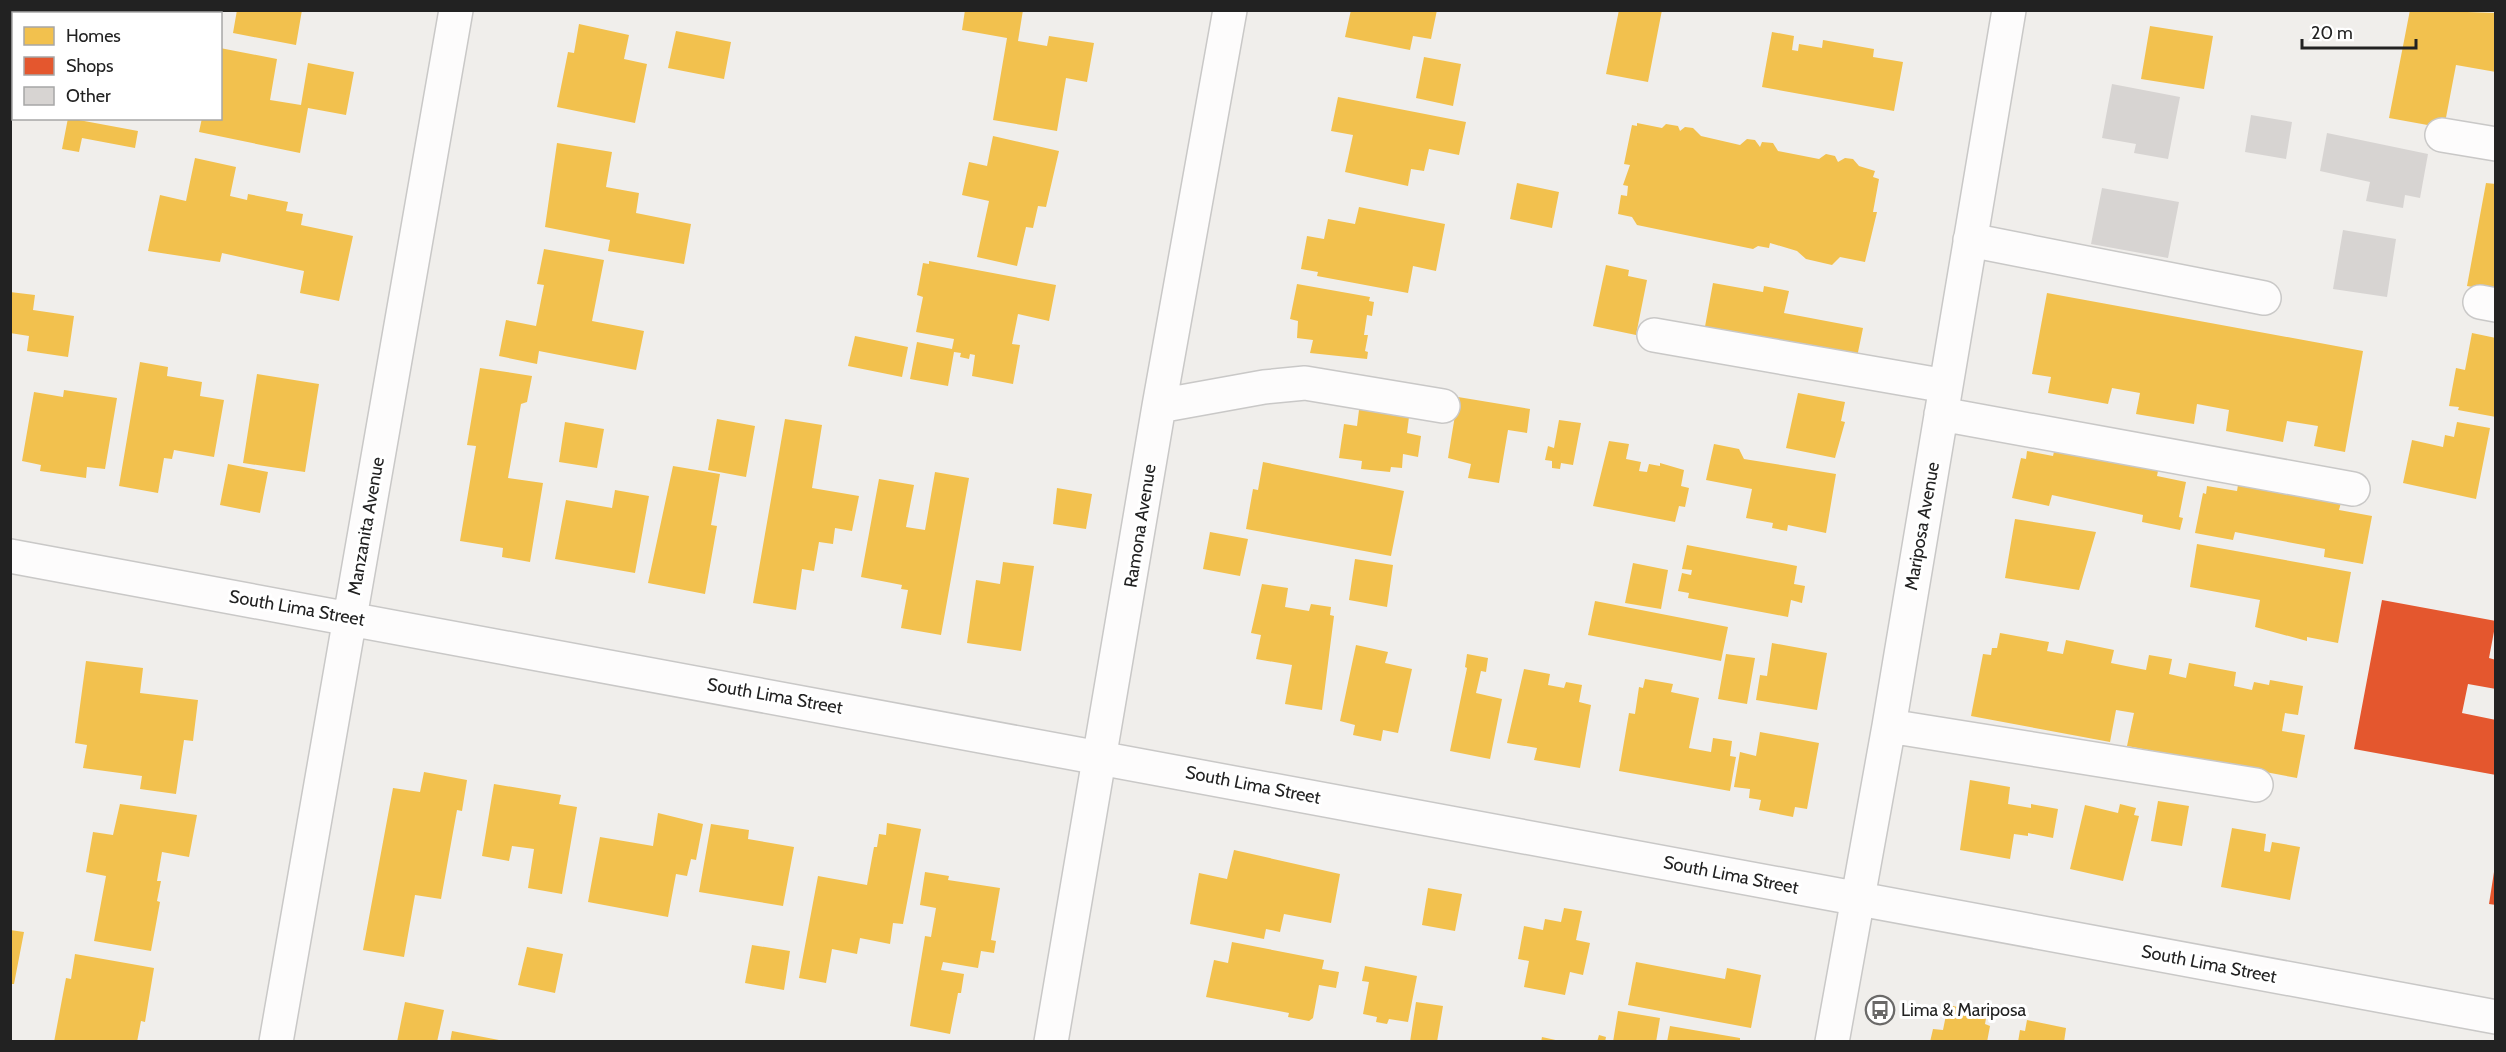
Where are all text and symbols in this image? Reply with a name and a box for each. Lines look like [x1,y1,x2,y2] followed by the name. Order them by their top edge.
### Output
[12,12,222,120] legend
[2302,12,2416,50] scale bar
[2311,22,2353,44] text: 20 m
[66,25,121,47] text: Homes
[66,55,114,77] text: Shops
[66,85,111,107] text: Other
[343,455,389,597] street label: Manzanita Avenue
[1900,460,1944,592] street label: Mariposa Avenue
[1119,463,1161,589] street label: Ramona Avenue
[227,585,367,631] street label: South Lima Street
[705,673,845,719] street label: South Lima Street
[1184,761,1322,809] street label: South Lima Street
[1662,851,1800,899] street label: South Lima Street
[2140,940,2278,988] street label: South Lima Street
[1864,994,1896,1026] bus stop icon: Lima & Mariposa
[1901,999,2026,1021] place label: Lima & Mariposa

